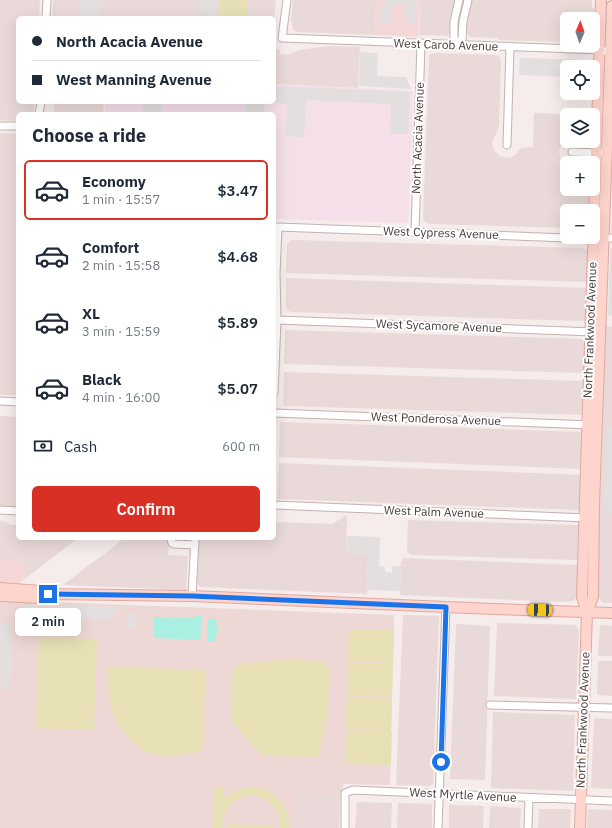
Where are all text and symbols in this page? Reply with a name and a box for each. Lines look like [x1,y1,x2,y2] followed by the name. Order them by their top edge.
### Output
[560,12,600,52] north arrow
[560,12,600,244] map controls
[56,32,203,51] text: North Acacia Avenue
[393,35,499,54] street label: West Carob Avenue
[560,60,600,100] button: locate
[56,70,212,89] text: West Manning Avenue
[408,81,427,194] street label: North Acacia Avenue
[560,108,600,148] button: layers
[32,124,146,147] text: Choose a ride
[560,156,600,196] button: +
[34,172,70,208] icon: car
[82,172,146,191] text: Economy
[218,181,258,200] text: $3.47
[82,191,160,208] text: 1 min · 15:57
[560,204,600,244] button: −
[383,223,500,242] street label: West Cypress Avenue
[34,238,70,274] icon: car
[82,238,139,257] text: Comfort
[218,247,258,266] text: $4.68
[82,257,160,274] text: 2 min · 15:58
[580,261,599,398] street label: North Frankwood Avenue
[34,304,70,340] icon: car
[82,304,100,323] text: XL
[218,313,258,332] text: $5.89
[376,316,503,335] street label: West Sycamore Avenue
[82,323,160,340] text: 3 min · 15:59
[34,370,70,406] icon: car
[82,370,122,389] text: Black
[218,379,258,398] text: $5.07
[82,389,160,406] text: 4 min · 16:00
[371,409,502,428] street label: West Ponderosa Avenue
[32,435,54,457] icon: cash
[64,437,97,456] text: Cash
[222,438,260,455] text: 600 m
[32,486,260,532] button: Confirm
[384,502,485,521] street label: West Palm Avenue
[39,585,57,603] route end
[528,604,552,616] car
[15,608,81,636] callout: 2 min
[31,613,65,630] text: 2 min
[573,651,592,788] street label: North Frankwood Avenue
[432,753,450,771] route start
[409,784,517,805] street label: West Myrtle Avenue

